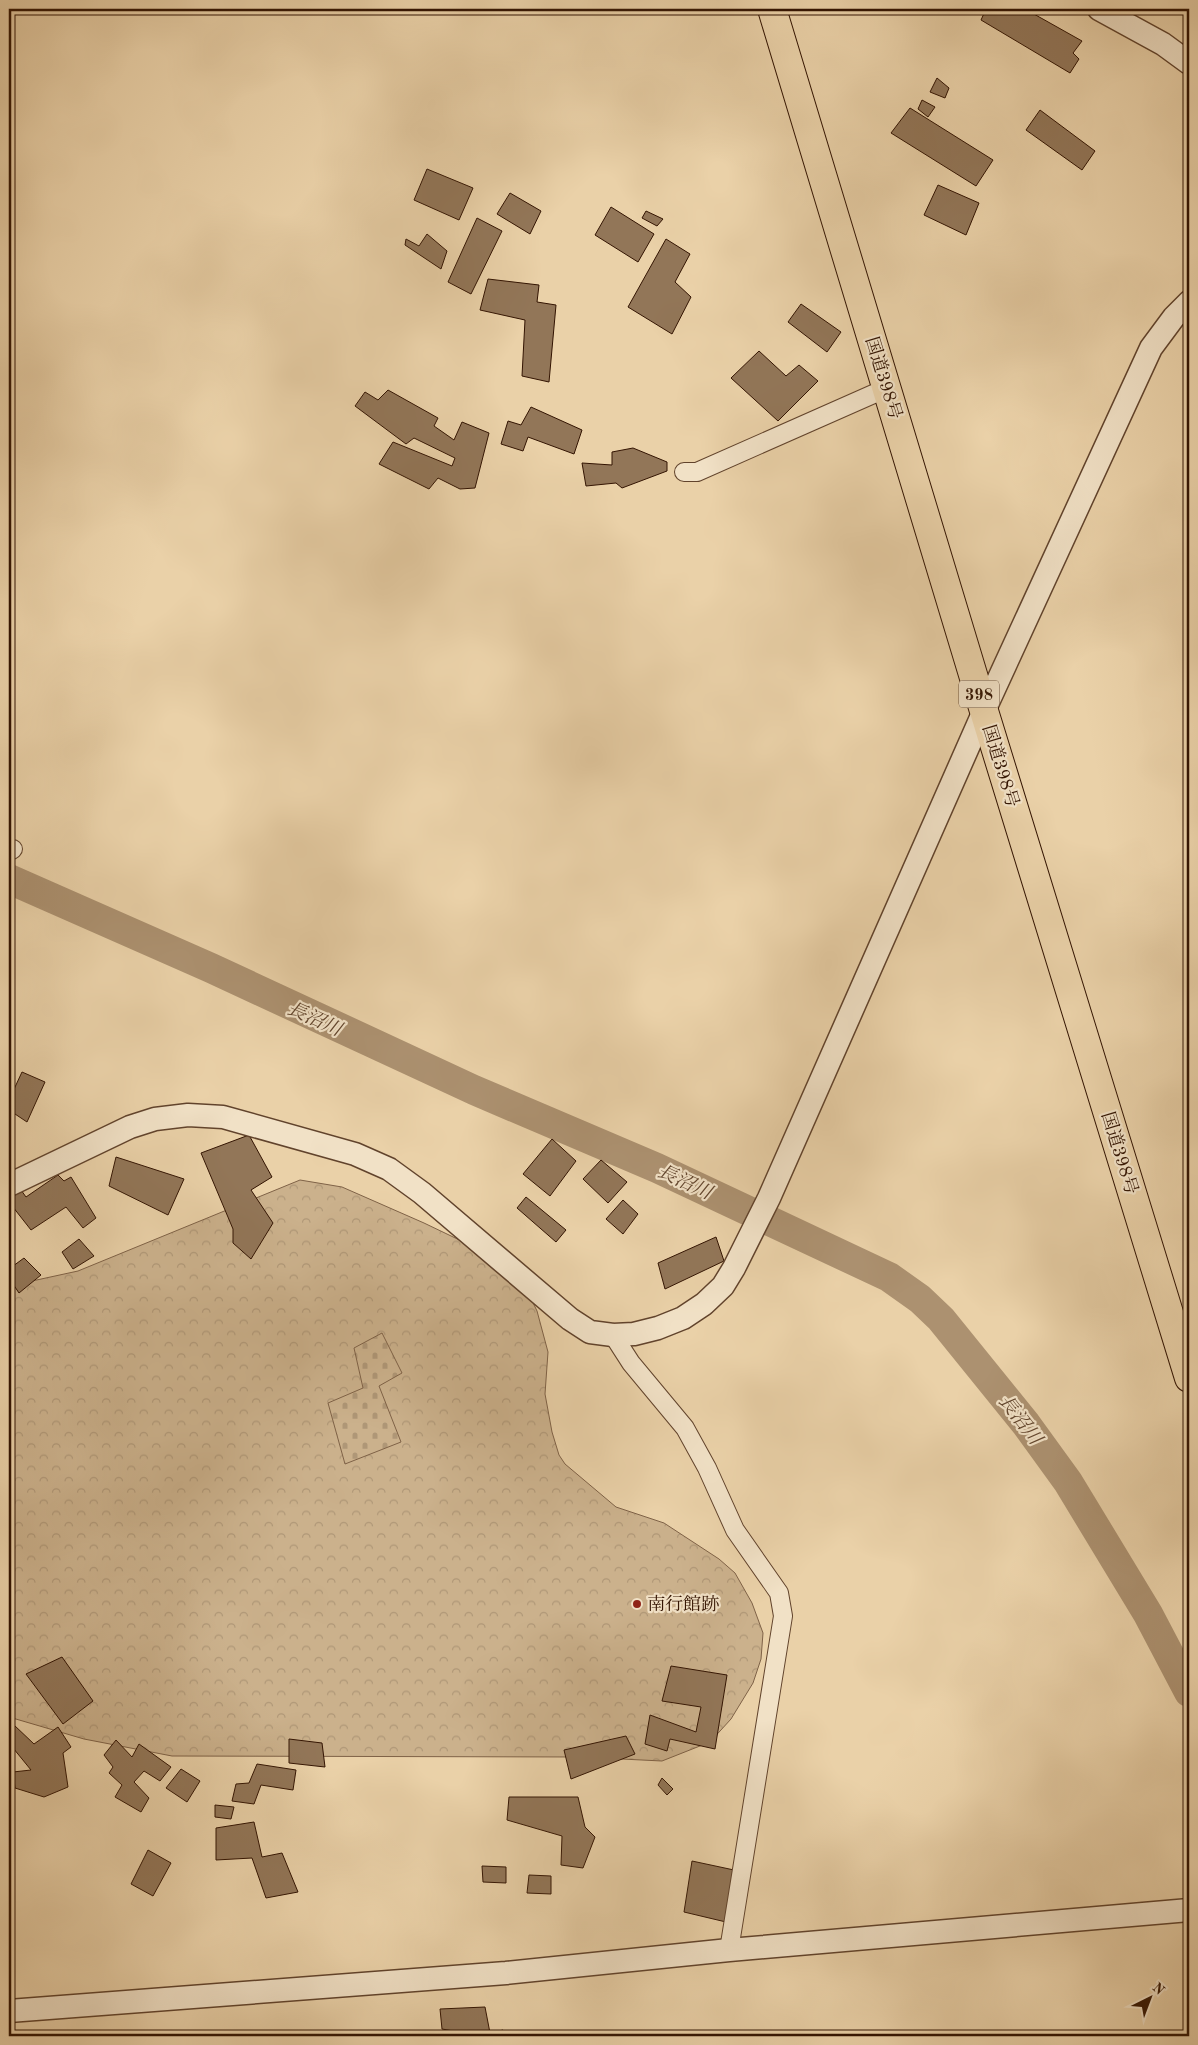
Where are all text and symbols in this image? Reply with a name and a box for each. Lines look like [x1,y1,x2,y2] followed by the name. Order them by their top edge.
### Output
[862,334,906,422] street label: 国道398号
[959,681,999,708] road number: 398
[979,722,1023,810] street label: 国道398号
[284,998,347,1041] water label: 長沼川
[1098,1109,1142,1197] street label: 国道398号
[654,1161,716,1205] water label: 長沼川
[994,1391,1047,1450] water label: 長沼川
[647,1594,719,1614] place label: 南行館跡
[631,1598,643,1610] marker: 南行館跡
[1126,1972,1176,2022] north arrow
[1149,1980,1167,1998] text: N

